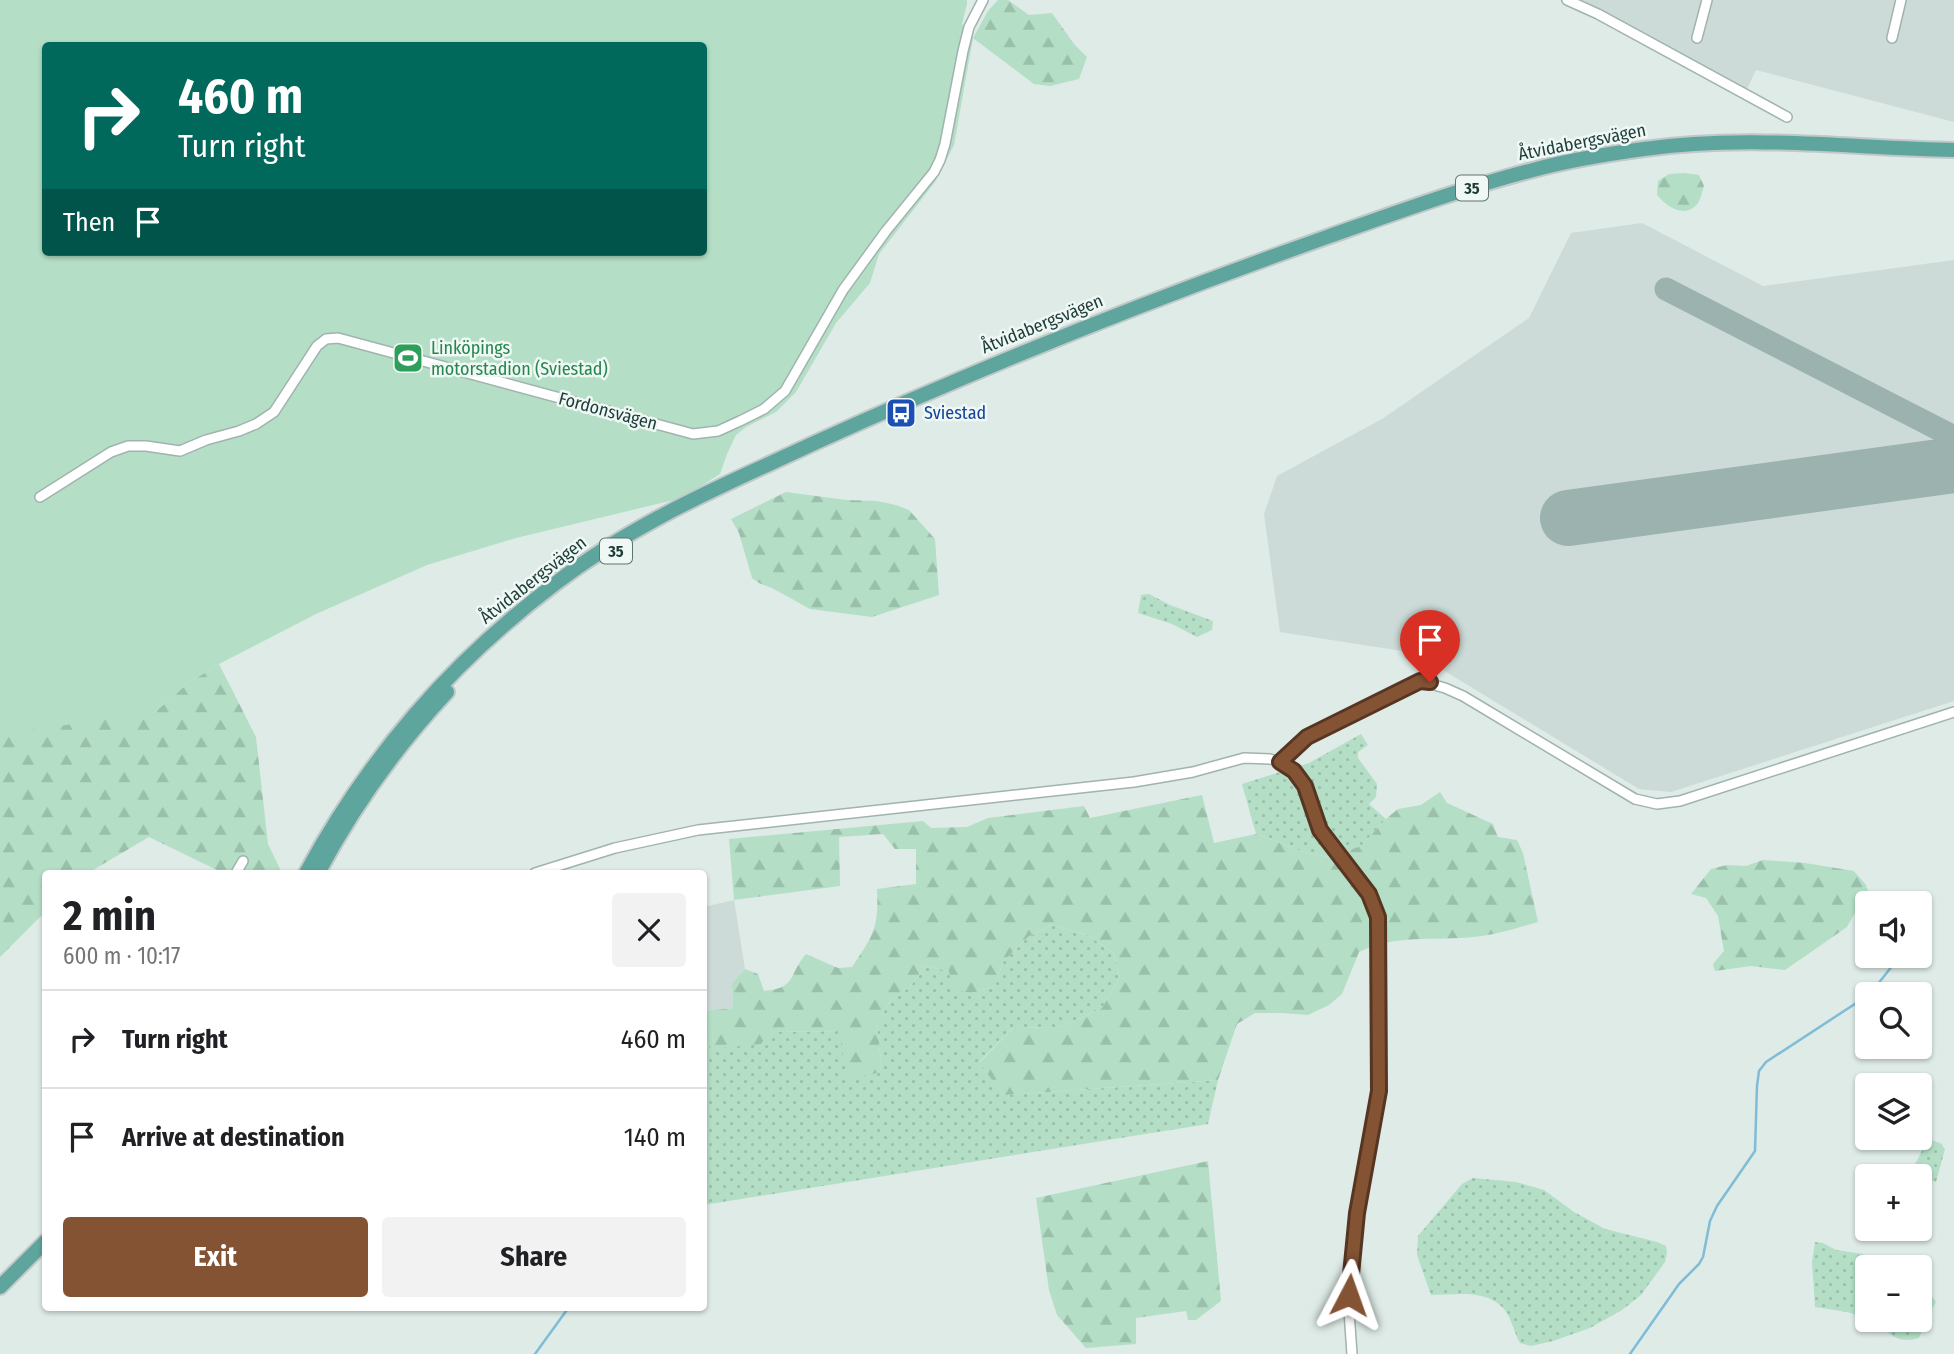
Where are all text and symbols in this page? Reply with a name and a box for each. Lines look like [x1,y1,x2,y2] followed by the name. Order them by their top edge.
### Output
[178,67,303,126] text: 460 m
[63,70,154,161] icon: right
[1516,118,1648,165] street label: Åtvidabergsvägen
[178,127,305,165] text: Turn right
[1456,176,1488,200] road number: 35
[129,203,167,241] icon: arrive
[63,207,115,238] text: Then
[977,289,1106,358] street label: Åtvidabergsvägen
[431,337,608,380] place label: Linköpings motorstadion (Sviestad)
[391,341,425,375] sports icon: Linköpings motorstadion (Sviestad)
[556,387,660,435] street label: Fordonsvägen
[884,396,918,430] bus stop icon: Sviestad
[924,402,986,424] place label: Sviestad
[475,531,591,629] street label: Åtvidabergsvägen
[600,538,632,564] road number: 35
[1400,610,1460,682] pin
[1411,621,1449,659] icon: arrive
[63,891,156,941] text: 2 min
[1855,891,1932,1332] map controls
[1855,891,1932,968] button: sound
[612,893,686,967] button: close
[63,942,180,970] text: 600 m · 10:17
[1855,982,1932,1059] button: search
[63,1020,101,1058] icon: right
[122,1024,228,1055] text: Turn right
[621,1024,686,1055] text: 460 m
[1855,1073,1932,1150] button: layers
[63,1118,101,1156] icon: arrive
[122,1122,345,1153] text: Arrive at destination
[624,1122,686,1153] text: 140 m
[1855,1164,1932,1241] button: +
[63,1217,368,1297] button: Exit
[382,1217,686,1297] button: Share
[1855,1255,1932,1332] button: −
[1312,1258,1386,1332] position arrow

